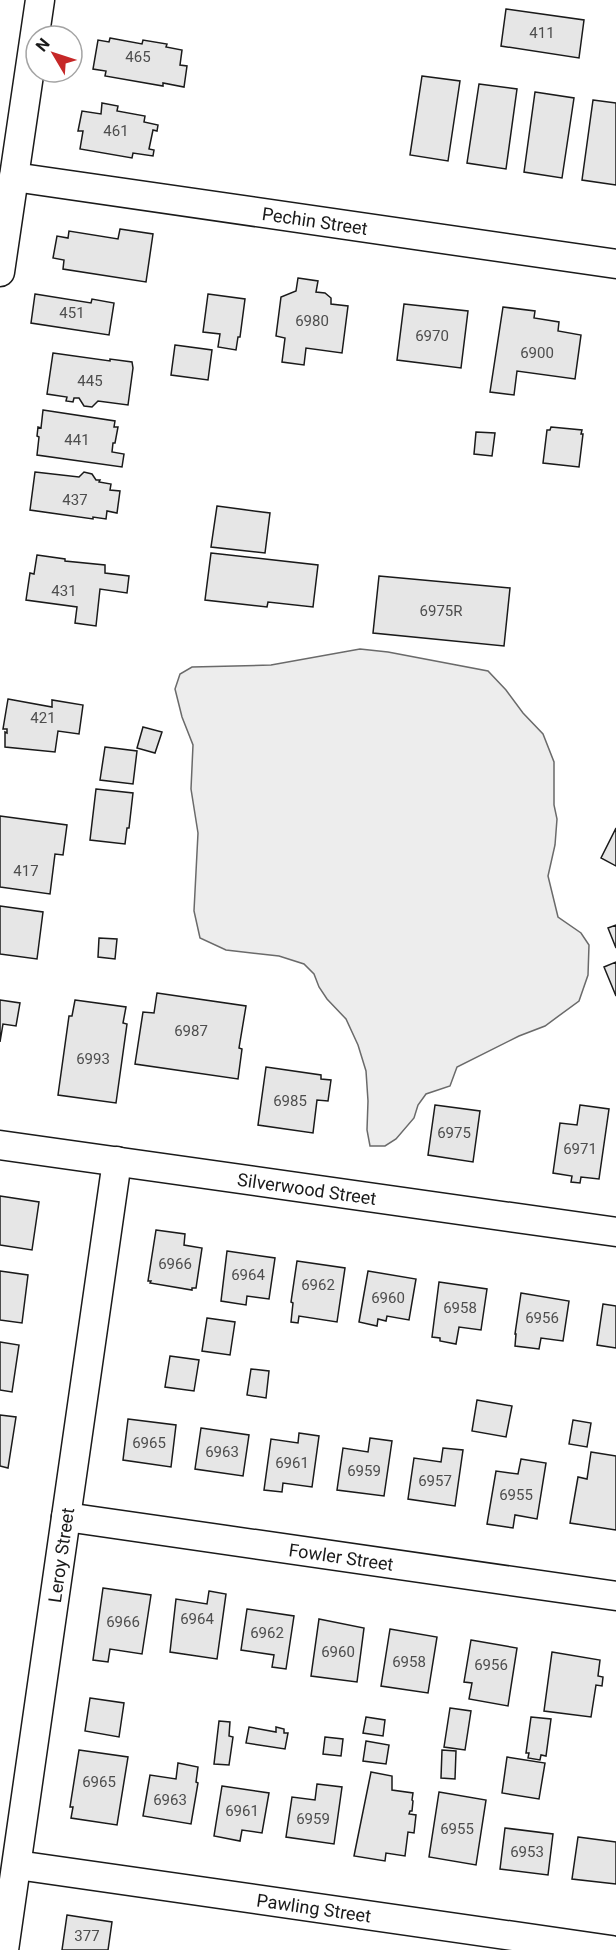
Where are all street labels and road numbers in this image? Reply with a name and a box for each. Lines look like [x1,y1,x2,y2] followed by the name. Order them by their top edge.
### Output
[261,202,369,239] street label: Pechin Street
[236,1168,378,1209] street label: Silverwood Street
[43,1506,78,1604] street label: Leroy Street
[287,1539,395,1574] street label: Fowler Street
[255,1889,373,1926] street label: Pawling Street

